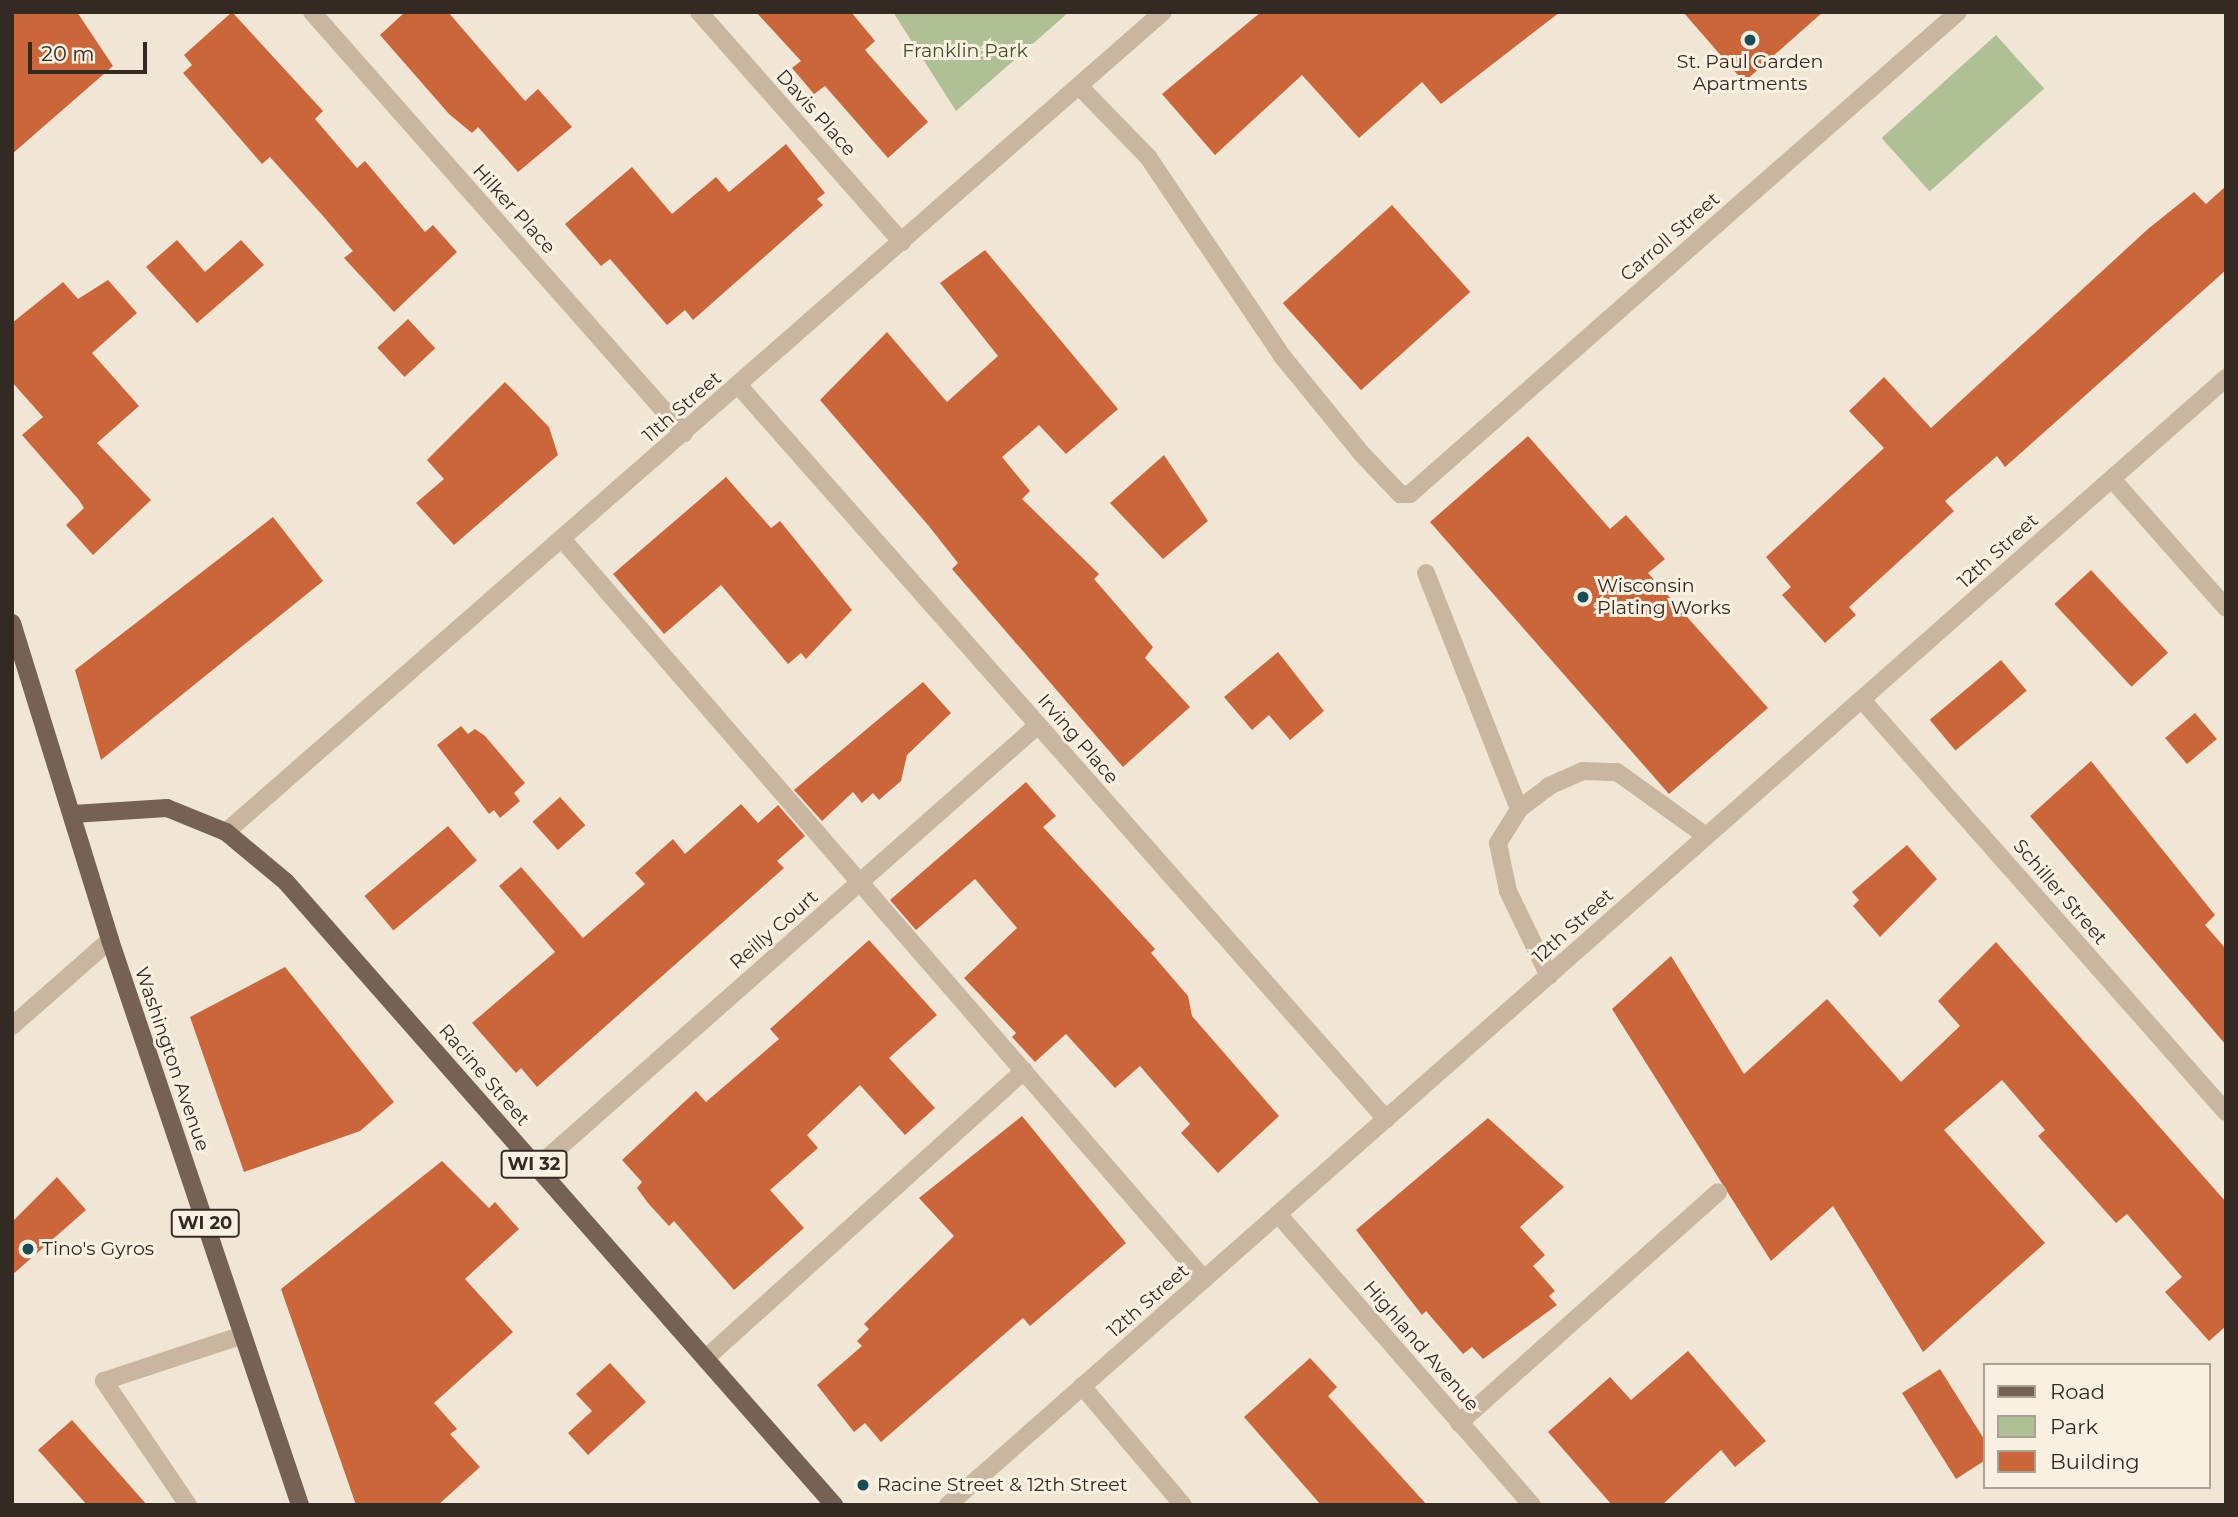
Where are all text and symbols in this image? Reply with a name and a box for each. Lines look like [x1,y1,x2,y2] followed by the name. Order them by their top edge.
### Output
[32,28,150,72] scale bar
[1742,32,1758,48] marker: St. Paul Garden Apartments
[902,40,1028,62] park label: Franklin Park
[41,41,95,66] text: 20 m
[1677,51,1823,95] place label: St. Paul Garden Apartments
[771,65,861,161] street label: Davis Place
[468,160,560,258] street label: Hilker Place
[1616,188,1724,286] street label: Carroll Street
[638,367,726,447] street label: 11th Street
[1953,509,2043,593] street label: 12th Street
[1597,575,1730,619] place label: Wisconsin Plating Works
[1575,589,1591,605] marker: Wisconsin Plating Works
[1033,689,1123,789] street label: Irving Place
[2008,835,2112,949] street label: Schiller Street
[1528,884,1618,968] street label: 12th Street
[725,886,823,974] street label: Reilly Court
[130,964,214,1154] street label: Washington Avenue
[434,1020,534,1130] street label: Racine Street
[499,1149,569,1178] road number: WI 32
[170,1208,240,1238] road number: WI 20
[42,1238,154,1260] place label: Tino's Gyros
[20,1241,36,1257] marker: Tino's Gyros
[1103,1259,1193,1343] street label: 12th Street
[1358,1276,1484,1416] street label: Highland Avenue
[1982,1363,2210,1489] legend
[2050,1379,2105,1404] text: Road
[2050,1414,2098,1439] text: Park
[2050,1449,2140,1474] text: Building
[877,1474,1128,1496] place label: Racine Street & 12th Street
[855,1477,871,1493] marker: Racine Street & 12th Street

